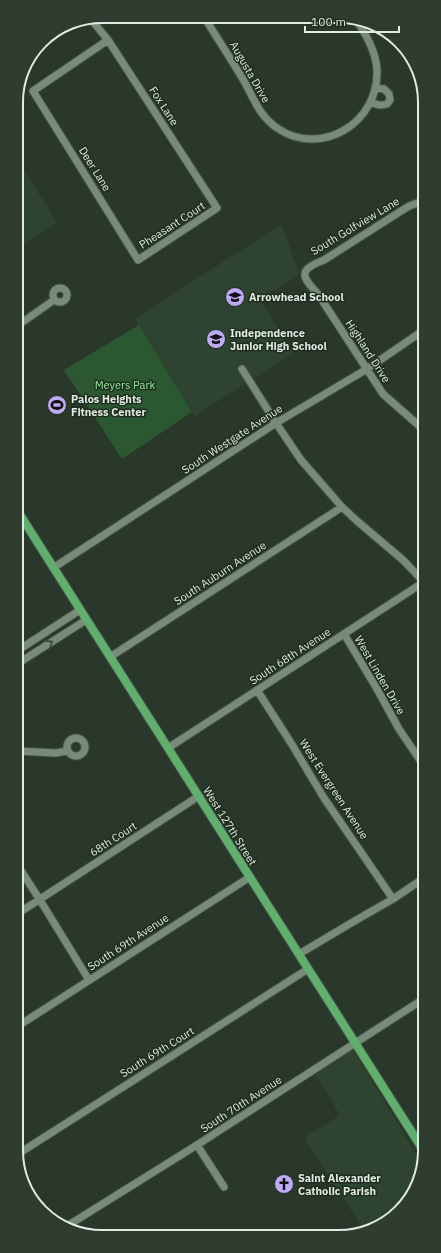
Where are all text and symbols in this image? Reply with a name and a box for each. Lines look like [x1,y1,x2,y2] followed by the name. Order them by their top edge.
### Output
[305,8,399,34] scale bar
[311,14,346,29] text: 100 m
[227,39,273,105] street label: Augusta Drive
[146,84,182,128] street label: Fox Lane
[76,144,114,194] street label: Deer Lane
[308,194,402,258] street label: South Golfview Lane
[136,198,208,252] street label: Pheasant Court
[224,286,246,308] school or university icon: Arrowhead School
[249,290,345,304] place label: Arrowhead School
[342,317,394,385] street label: Highland Drive
[230,326,327,353] place label: Independence Junior High School
[205,328,227,350] school or university icon: Independence Junior High School
[95,378,156,392] park label: Meyers Park
[71,392,146,419] place label: Palos Heights Fitness Center
[46,394,68,416] sports icon: Palos Heights Fitness Center
[179,401,285,477] street label: South Westgate Avenue
[171,538,269,608] street label: South Auburn Avenue
[247,624,333,688] street label: South 68th Avenue
[352,633,408,717] street label: West Linden Drive
[46,640,53,648] one-way arrow
[296,736,372,842] street label: West Evergreen Avenue
[200,784,260,868] street label: West 127th Street
[87,819,139,859] street label: 68th Court
[85,910,171,974] street label: South 69th Avenue
[117,1024,197,1080] street label: South 69th Court
[198,1072,284,1136] street label: South 70th Avenue
[298,1171,381,1198] place label: Saint Alexander Catholic Parish
[273,1173,295,1195] church icon: Saint Alexander Catholic Parish

